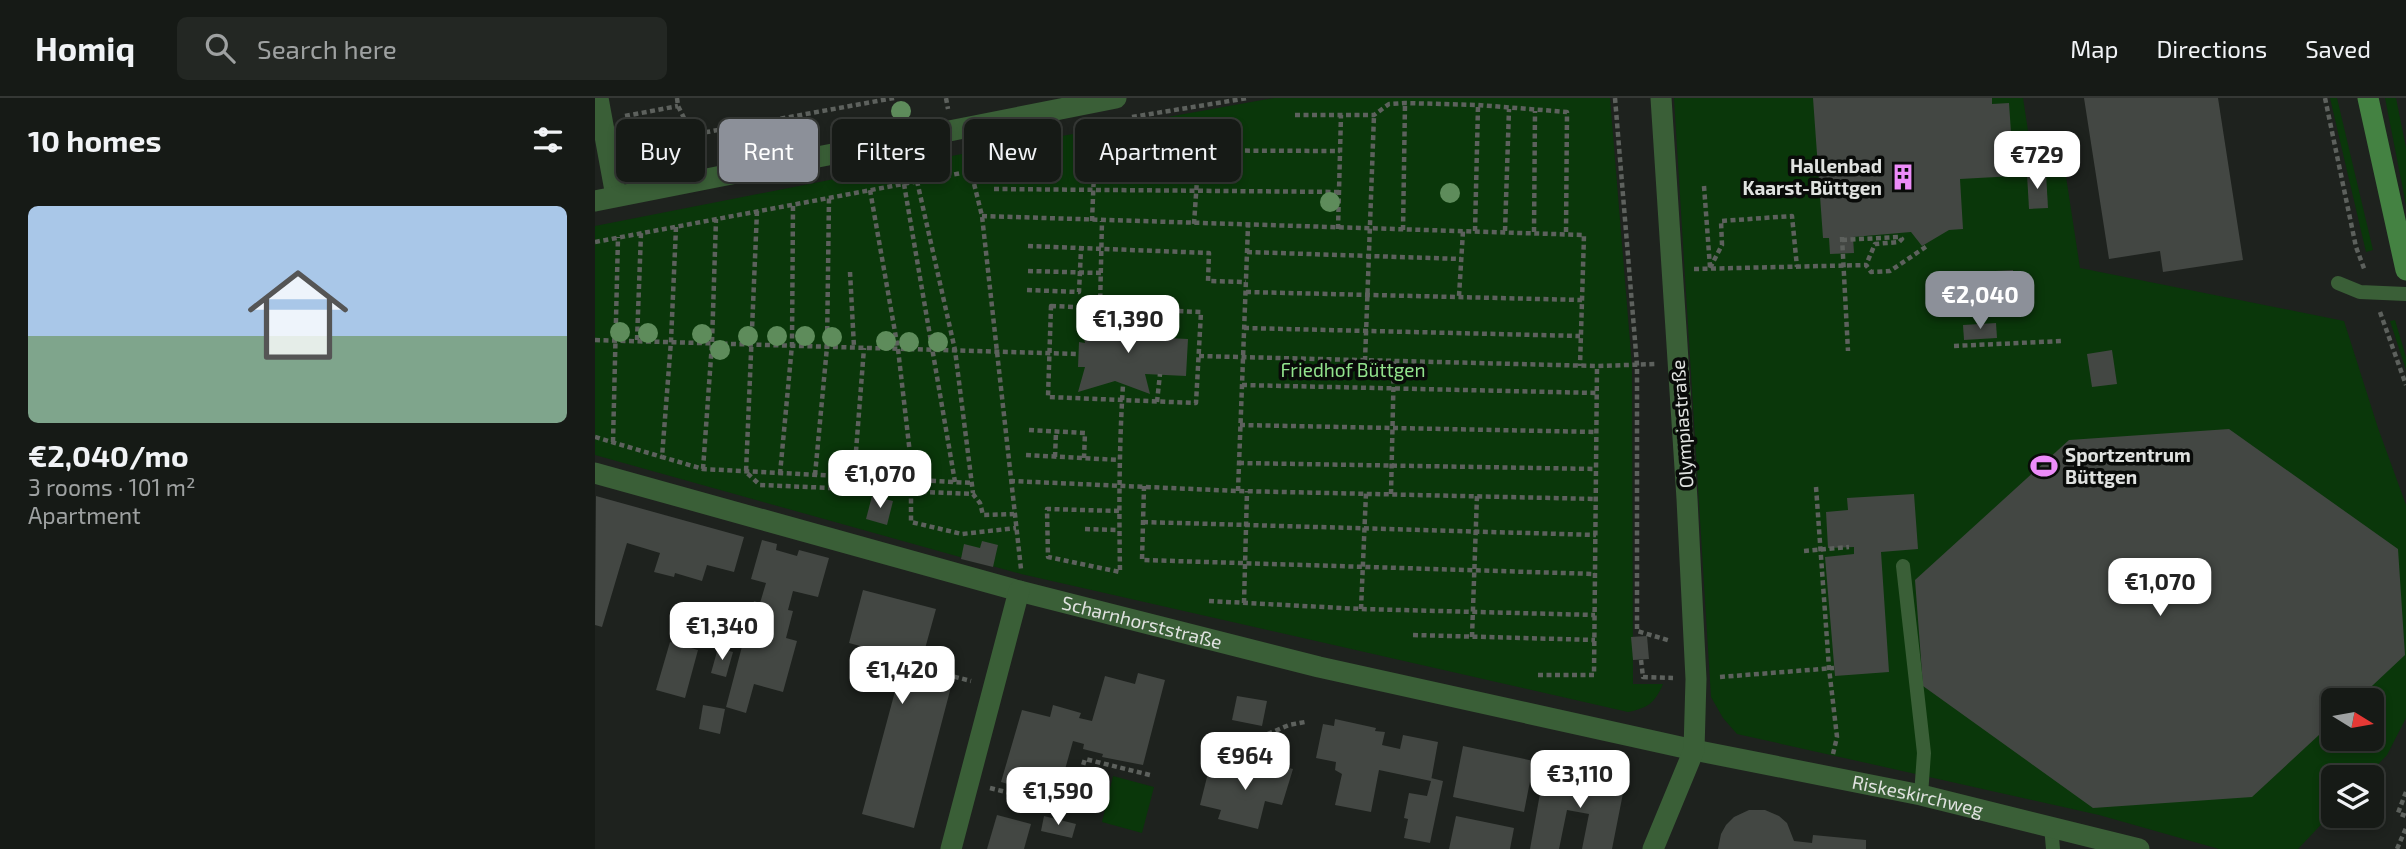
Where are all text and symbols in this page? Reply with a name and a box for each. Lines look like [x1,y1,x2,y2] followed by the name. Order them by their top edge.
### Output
[177,17,667,80] search box
[35,28,135,68] text: Homiq
[201,29,239,67] icon: search
[257,33,397,64] text: Search here
[2070,34,2118,63] text: Map
[2156,34,2267,63] text: Directions
[2305,34,2371,63] text: Saved
[616,119,705,182] chip: Buy
[719,119,818,182] chip: Rent
[832,119,950,182] chip: Filters
[964,119,1061,182] chip: New
[1075,119,1241,182] chip: Apartment
[529,121,567,159] icon: filters
[28,122,161,158] text: 10 homes
[1996,132,2078,191] pin: €729
[2010,140,2064,168] text: €729
[1742,154,1882,199] place label: Hallenbad Kaarst-Büttgen
[1888,162,1918,192] building icon: Hallenbad Kaarst-Büttgen
[235,252,361,378] icon: home
[1923,272,2037,331] pin: €2,040
[1941,280,2019,308] text: €2,040
[1071,296,1185,355] pin: €1,390
[1092,304,1164,332] text: €1,390
[1280,358,1426,381] park label: Friedhof Büttgen
[1666,359,1697,489] street label: Olympiastraße
[28,437,189,473] text: €2,040/mo
[2065,443,2191,488] place label: Sportzentrum Büttgen
[823,450,937,510] pin: €1,070
[2029,451,2059,481] sports icon: Sportzentrum Büttgen
[844,459,916,487] text: €1,070
[28,473,195,501] text: 3 rooms · 101 m²
[28,501,141,529] text: Apartment
[2103,559,2217,618] pin: €1,070
[2124,567,2196,595] text: €1,070
[1060,590,1225,653] street label: Scharnhorststraße
[665,602,779,662] pin: €1,340
[686,611,758,639] text: €1,340
[845,646,959,706] pin: €1,420
[866,655,938,683] text: €1,420
[2321,688,2383,751] north arrow
[2321,688,2384,828] map controls
[1204,732,1286,792] pin: €964
[1217,741,1273,769] text: €964
[1523,750,1637,810] pin: €3,110
[1547,759,1613,787] text: €3,110
[2321,765,2384,828] button: layers
[1001,768,1115,827] pin: €1,590
[1850,770,1986,821] street label: Riskeskirchweg
[1022,776,1094,804] text: €1,590

